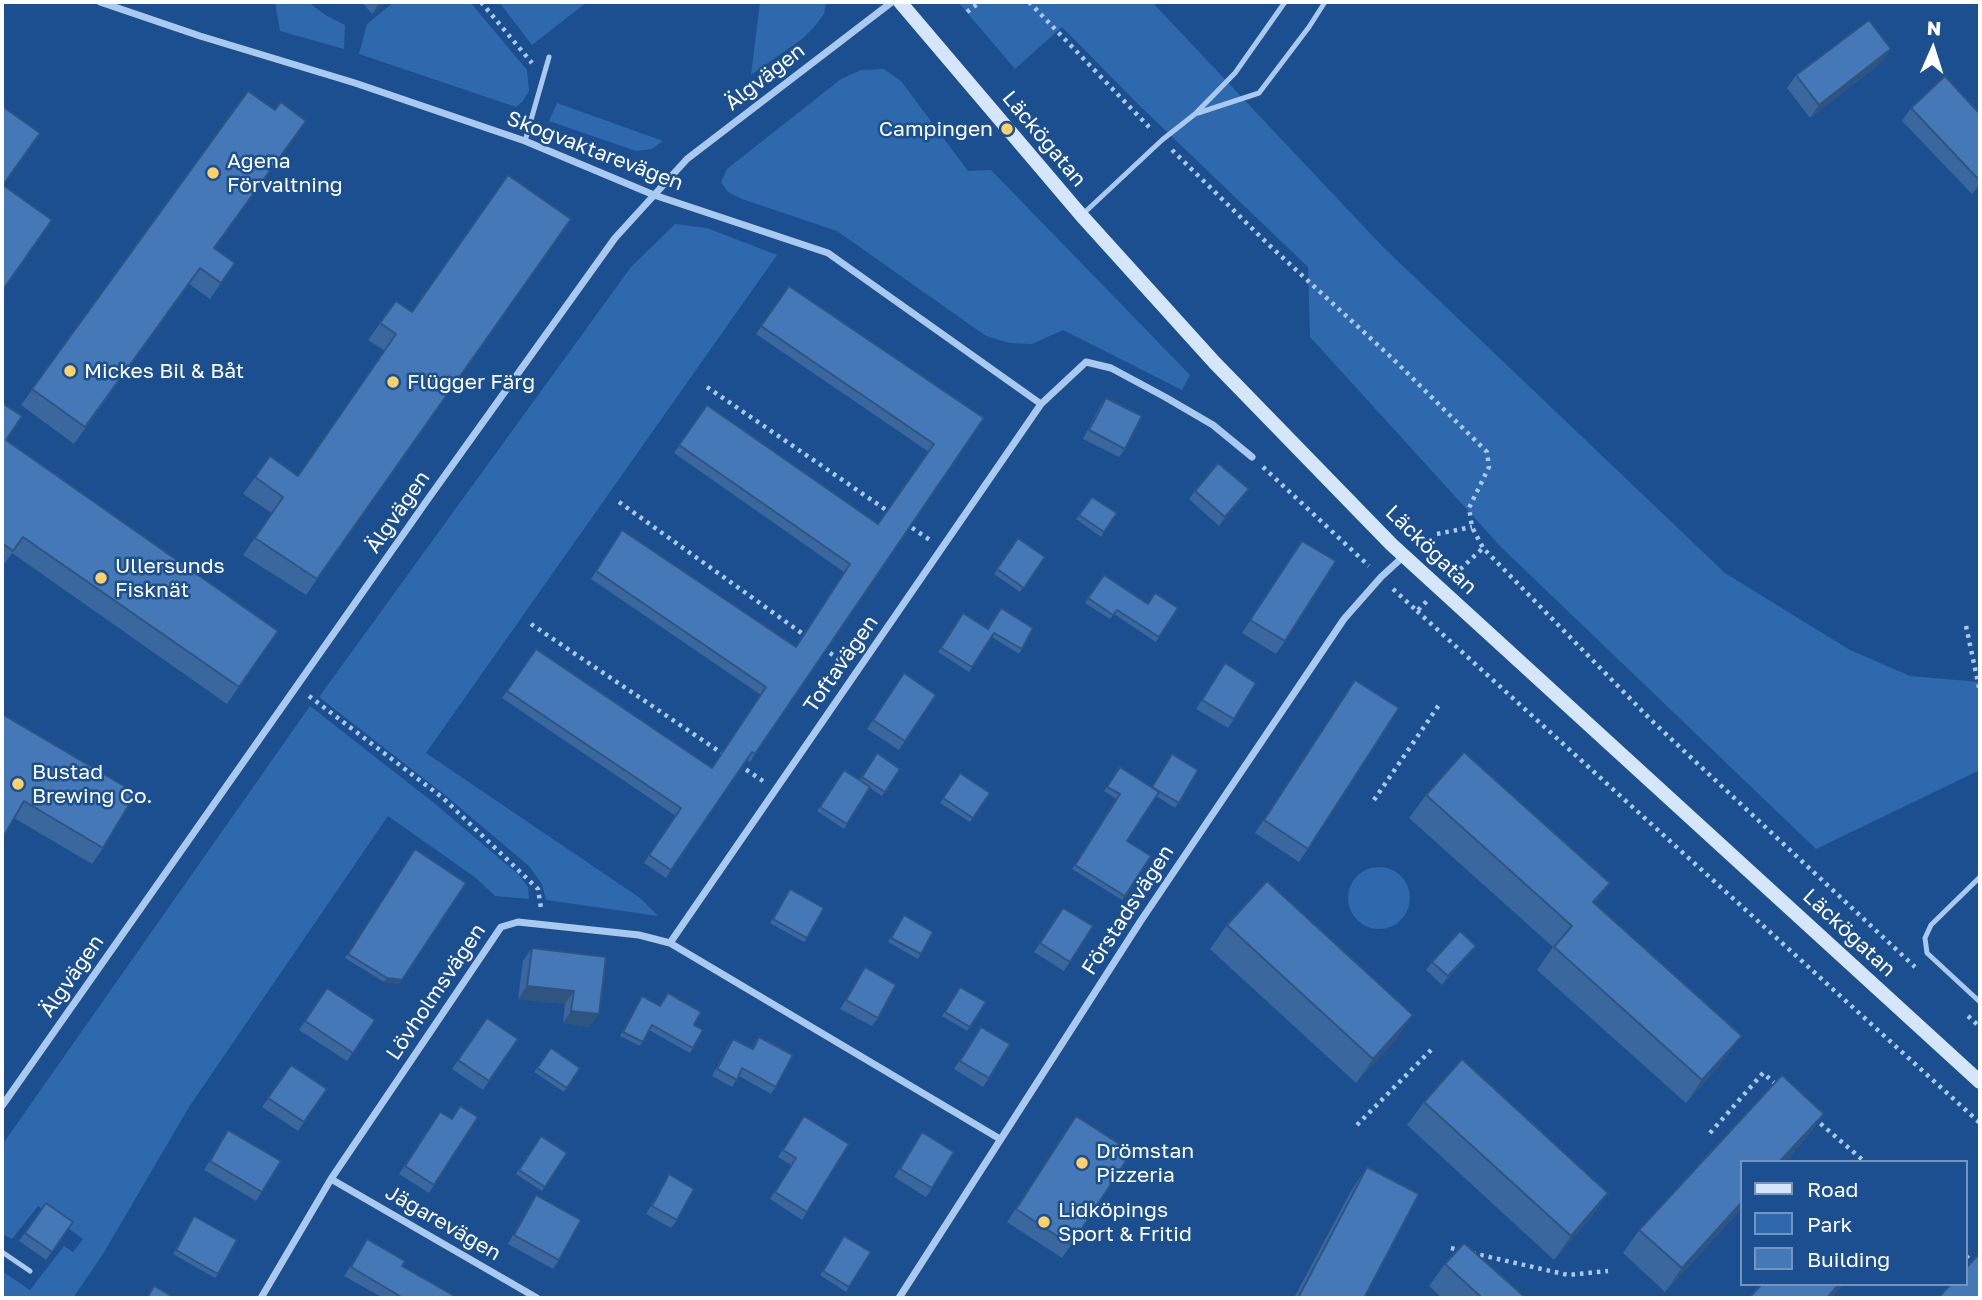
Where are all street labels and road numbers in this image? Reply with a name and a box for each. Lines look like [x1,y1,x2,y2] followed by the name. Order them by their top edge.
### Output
[720,38,810,116] street label: Älgvägen
[997,86,1091,192] street label: Läckögatan
[503,106,687,196] street label: Skogvaktarevägen
[361,466,435,558] street label: Älgvägen
[1380,500,1482,600] street label: Läckögatan
[798,611,884,717] street label: Toftavägen
[1077,840,1179,980] street label: Förstadsvägen
[1798,884,1900,982] street label: Läckögatan
[381,919,491,1065] street label: Lövholmsvägen
[35,930,109,1022] street label: Älgvägen
[381,1180,505,1266] street label: Jägarevägen

